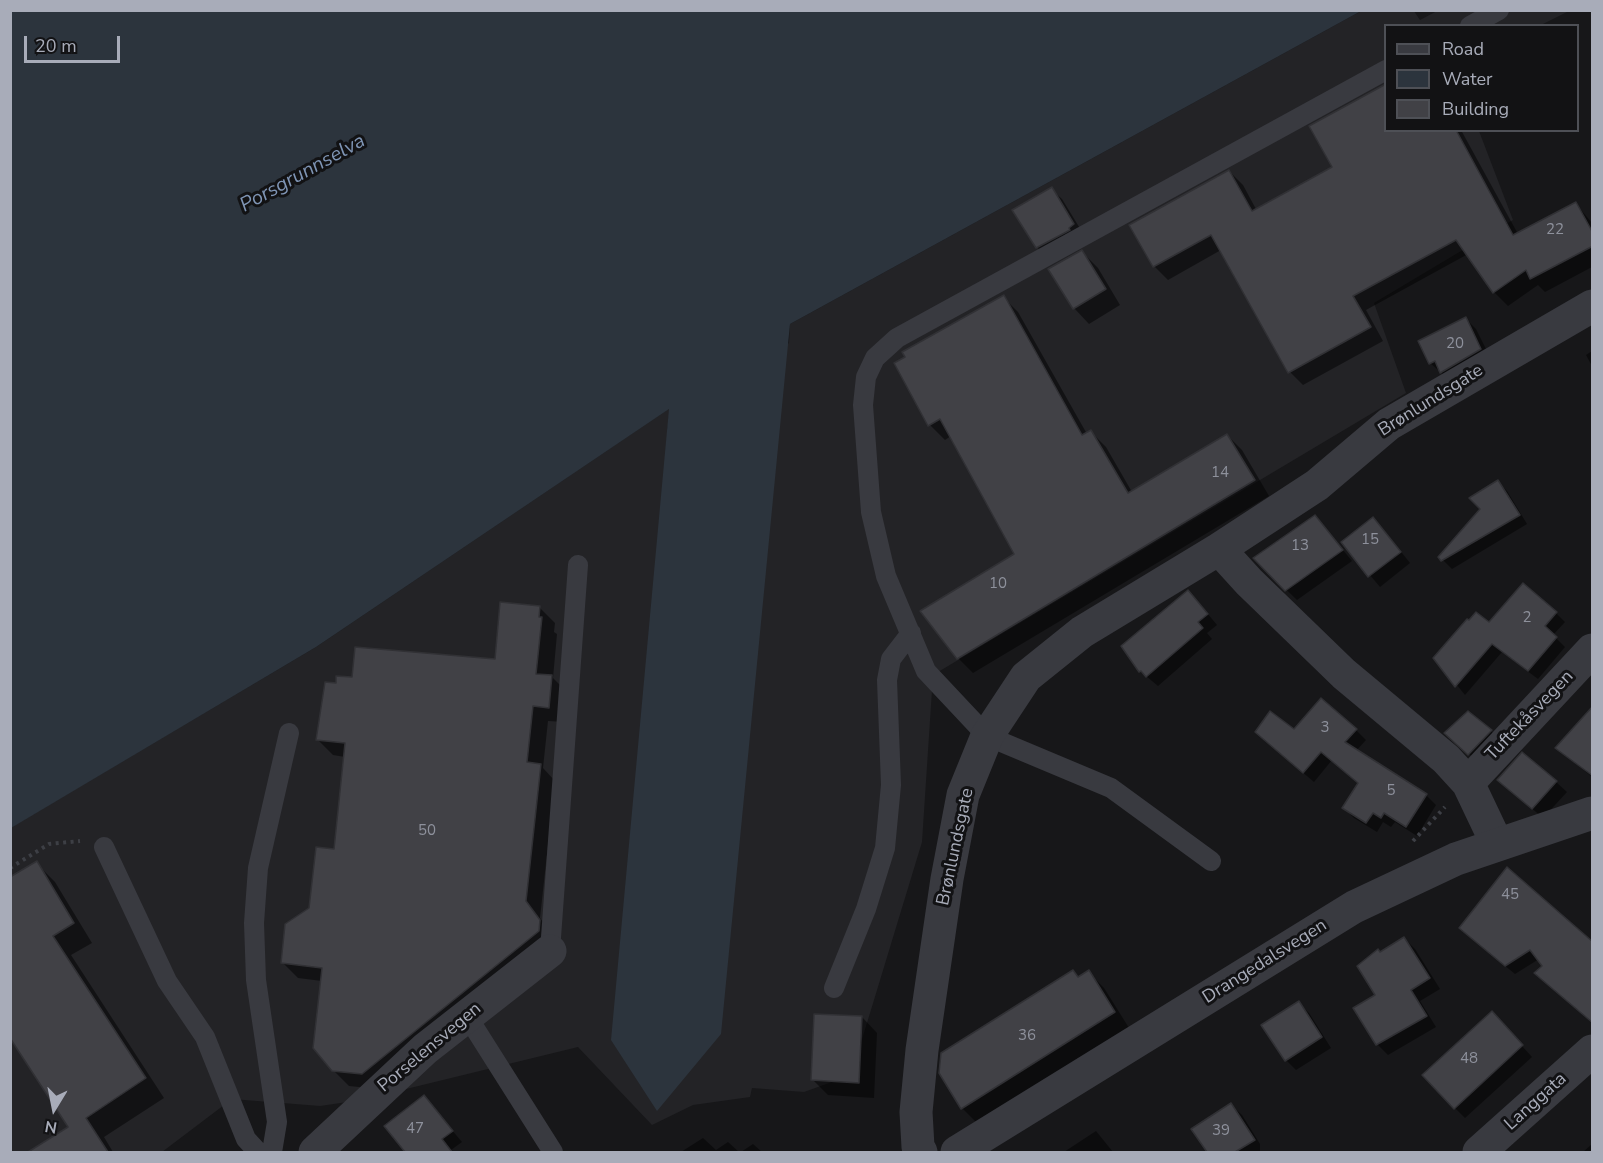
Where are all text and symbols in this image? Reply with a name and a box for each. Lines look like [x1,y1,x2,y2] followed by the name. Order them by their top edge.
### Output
[27,24,123,62] scale bar
[1384,24,1579,132] legend
[35,34,77,58] text: 20 m
[1442,37,1484,61] text: Road
[1442,67,1493,91] text: Water
[1442,97,1509,121] text: Building
[236,130,370,218] water label: Porsgrunnselva
[1546,221,1564,239] house number: 22
[1446,335,1464,353] house number: 20
[1375,360,1487,442] street label: Brønlundsgate
[1211,464,1229,482] house number: 14
[1361,531,1379,549] house number: 15
[1291,537,1309,555] house number: 13
[989,575,1007,593] house number: 10
[1523,609,1531,627] house number: 2
[1482,666,1578,766] street label: Tuftekåsvegen
[1321,719,1329,737] house number: 3
[1387,782,1395,800] house number: 5
[933,786,979,908] street label: Brønlundsgate
[418,822,436,840] house number: 50
[1501,886,1519,904] house number: 45
[1199,915,1331,1009] street label: Drangedalsvegen
[374,999,486,1097] street label: Porselensvegen
[1018,1027,1036,1045] house number: 36
[1460,1050,1478,1068] house number: 48
[1501,1069,1571,1135] street label: Langgata
[24,1079,84,1139] north arrow
[43,1115,59,1139] text: N
[406,1120,424,1138] house number: 47
[1212,1122,1230,1140] house number: 39

